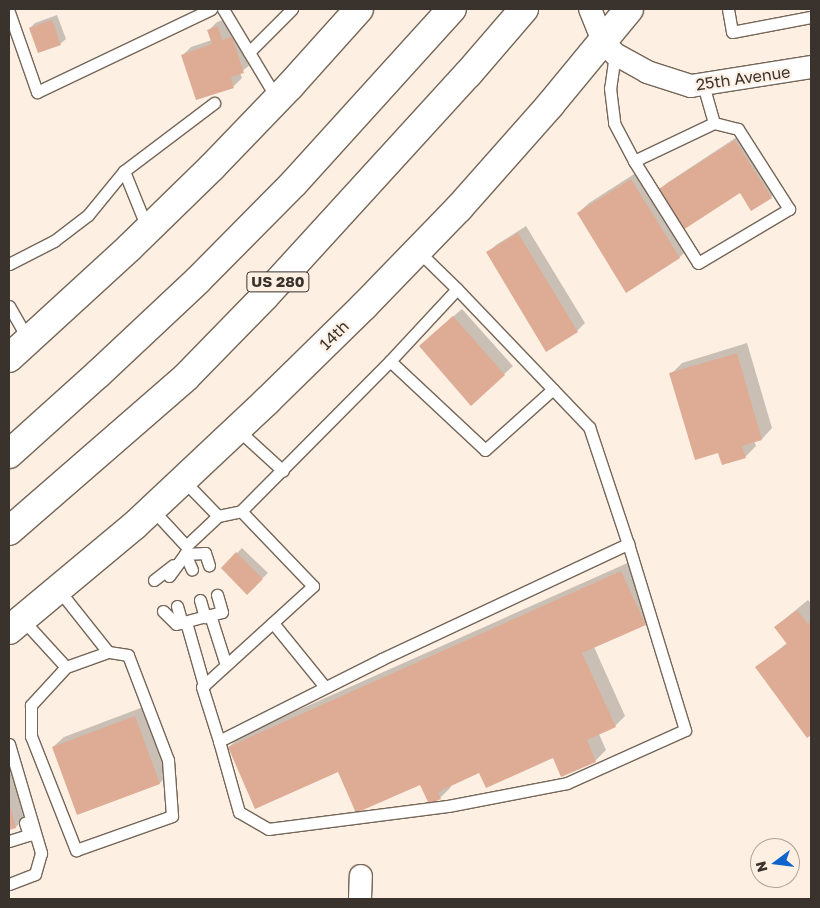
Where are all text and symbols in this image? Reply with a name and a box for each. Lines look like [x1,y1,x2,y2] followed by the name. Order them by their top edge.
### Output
[694,62,792,94] street label: 25th Avenue
[246,270,310,294] road number: US 280
[315,316,353,354] street label: 14th
[750,838,800,888] north arrow
[751,859,771,874] text: N

